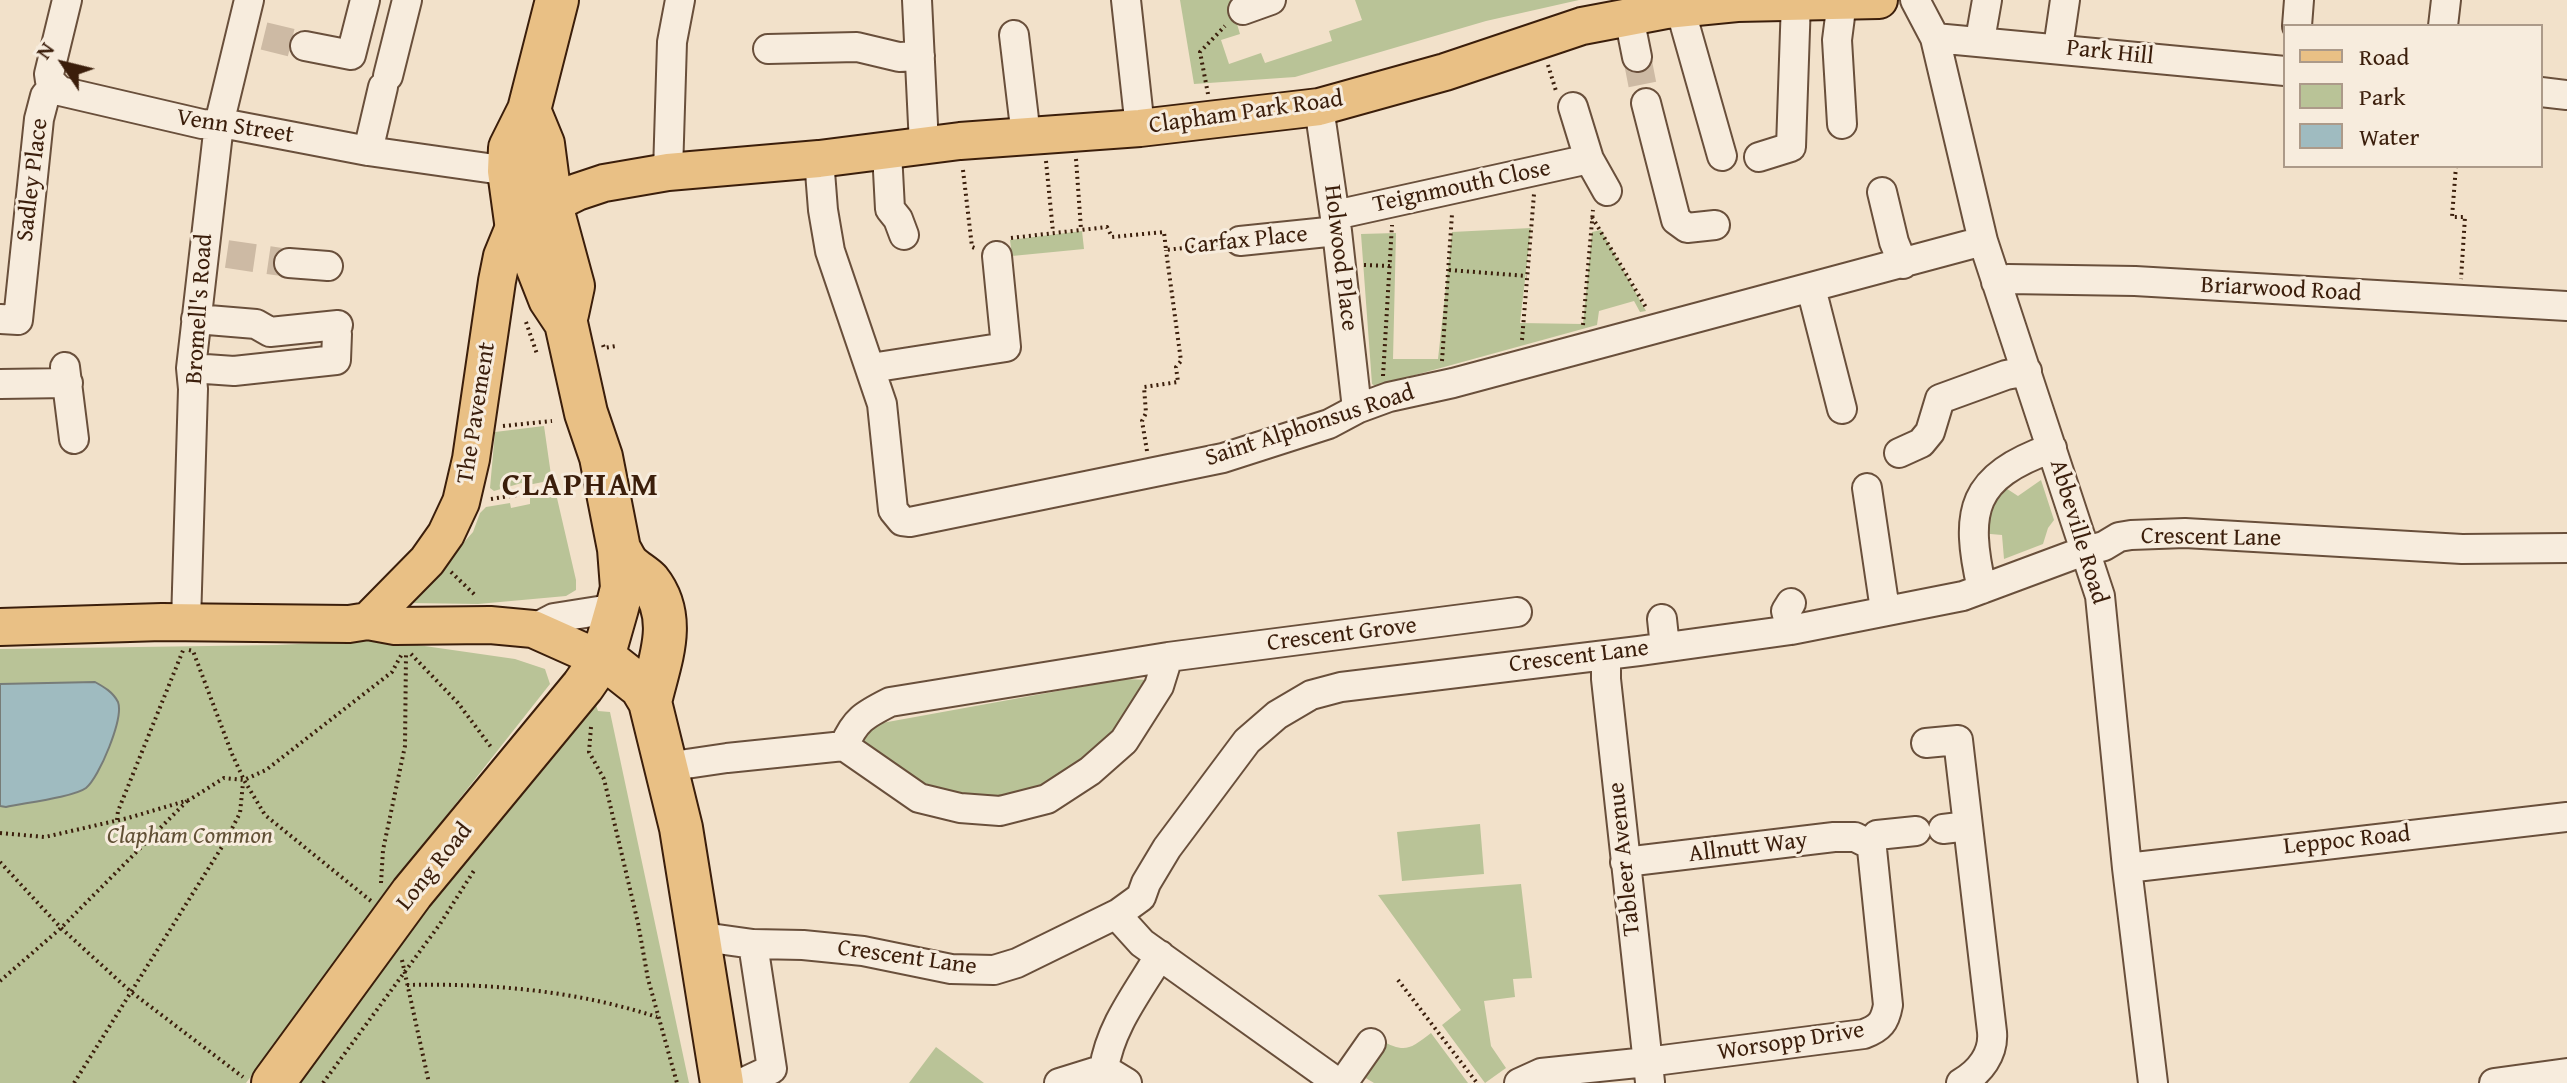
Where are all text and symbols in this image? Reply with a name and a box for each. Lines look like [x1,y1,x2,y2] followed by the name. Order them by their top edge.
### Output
[24,24,104,104] north arrow
[2283,24,2543,168] legend
[2065,34,2155,72] street label: Park Hill
[27,35,62,65] text: N
[2359,39,2409,74] text: Road
[2359,79,2405,114] text: Park
[1147,85,1345,141] street label: Clapham Park Road
[174,104,296,150] street label: Venn Street
[11,117,55,243] street label: Sadley Place
[2359,119,2419,154] text: Water
[1371,154,1553,220] street label: Teignmouth Close
[1317,183,1363,333] street label: Holwood Place
[1183,220,1309,262] street label: Carfax Place
[180,233,220,385] street label: Bromell's Road
[2200,271,2362,309] street label: Briarwood Road
[452,340,502,486] street label: The Pavement
[1202,379,1418,473] street label: Saint Alphonsus Road
[2042,456,2114,608] street label: Abbeville Road
[502,468,660,506] district label: CLAPHAM
[2141,522,2281,554] street label: Crescent Lane
[1266,612,1418,658] street label: Crescent Grove
[1508,634,1650,680] street label: Crescent Lane
[1603,781,1647,937] street label: Tableer Avenue
[391,817,479,917] street label: Long Road
[2282,820,2412,862] street label: Leppoc Road
[107,823,273,851] park label: Clapham Common
[1687,826,1809,870] street label: Allnutt Way
[836,934,978,982] street label: Crescent Lane
[1715,1016,1867,1068] street label: Worsopp Drive

